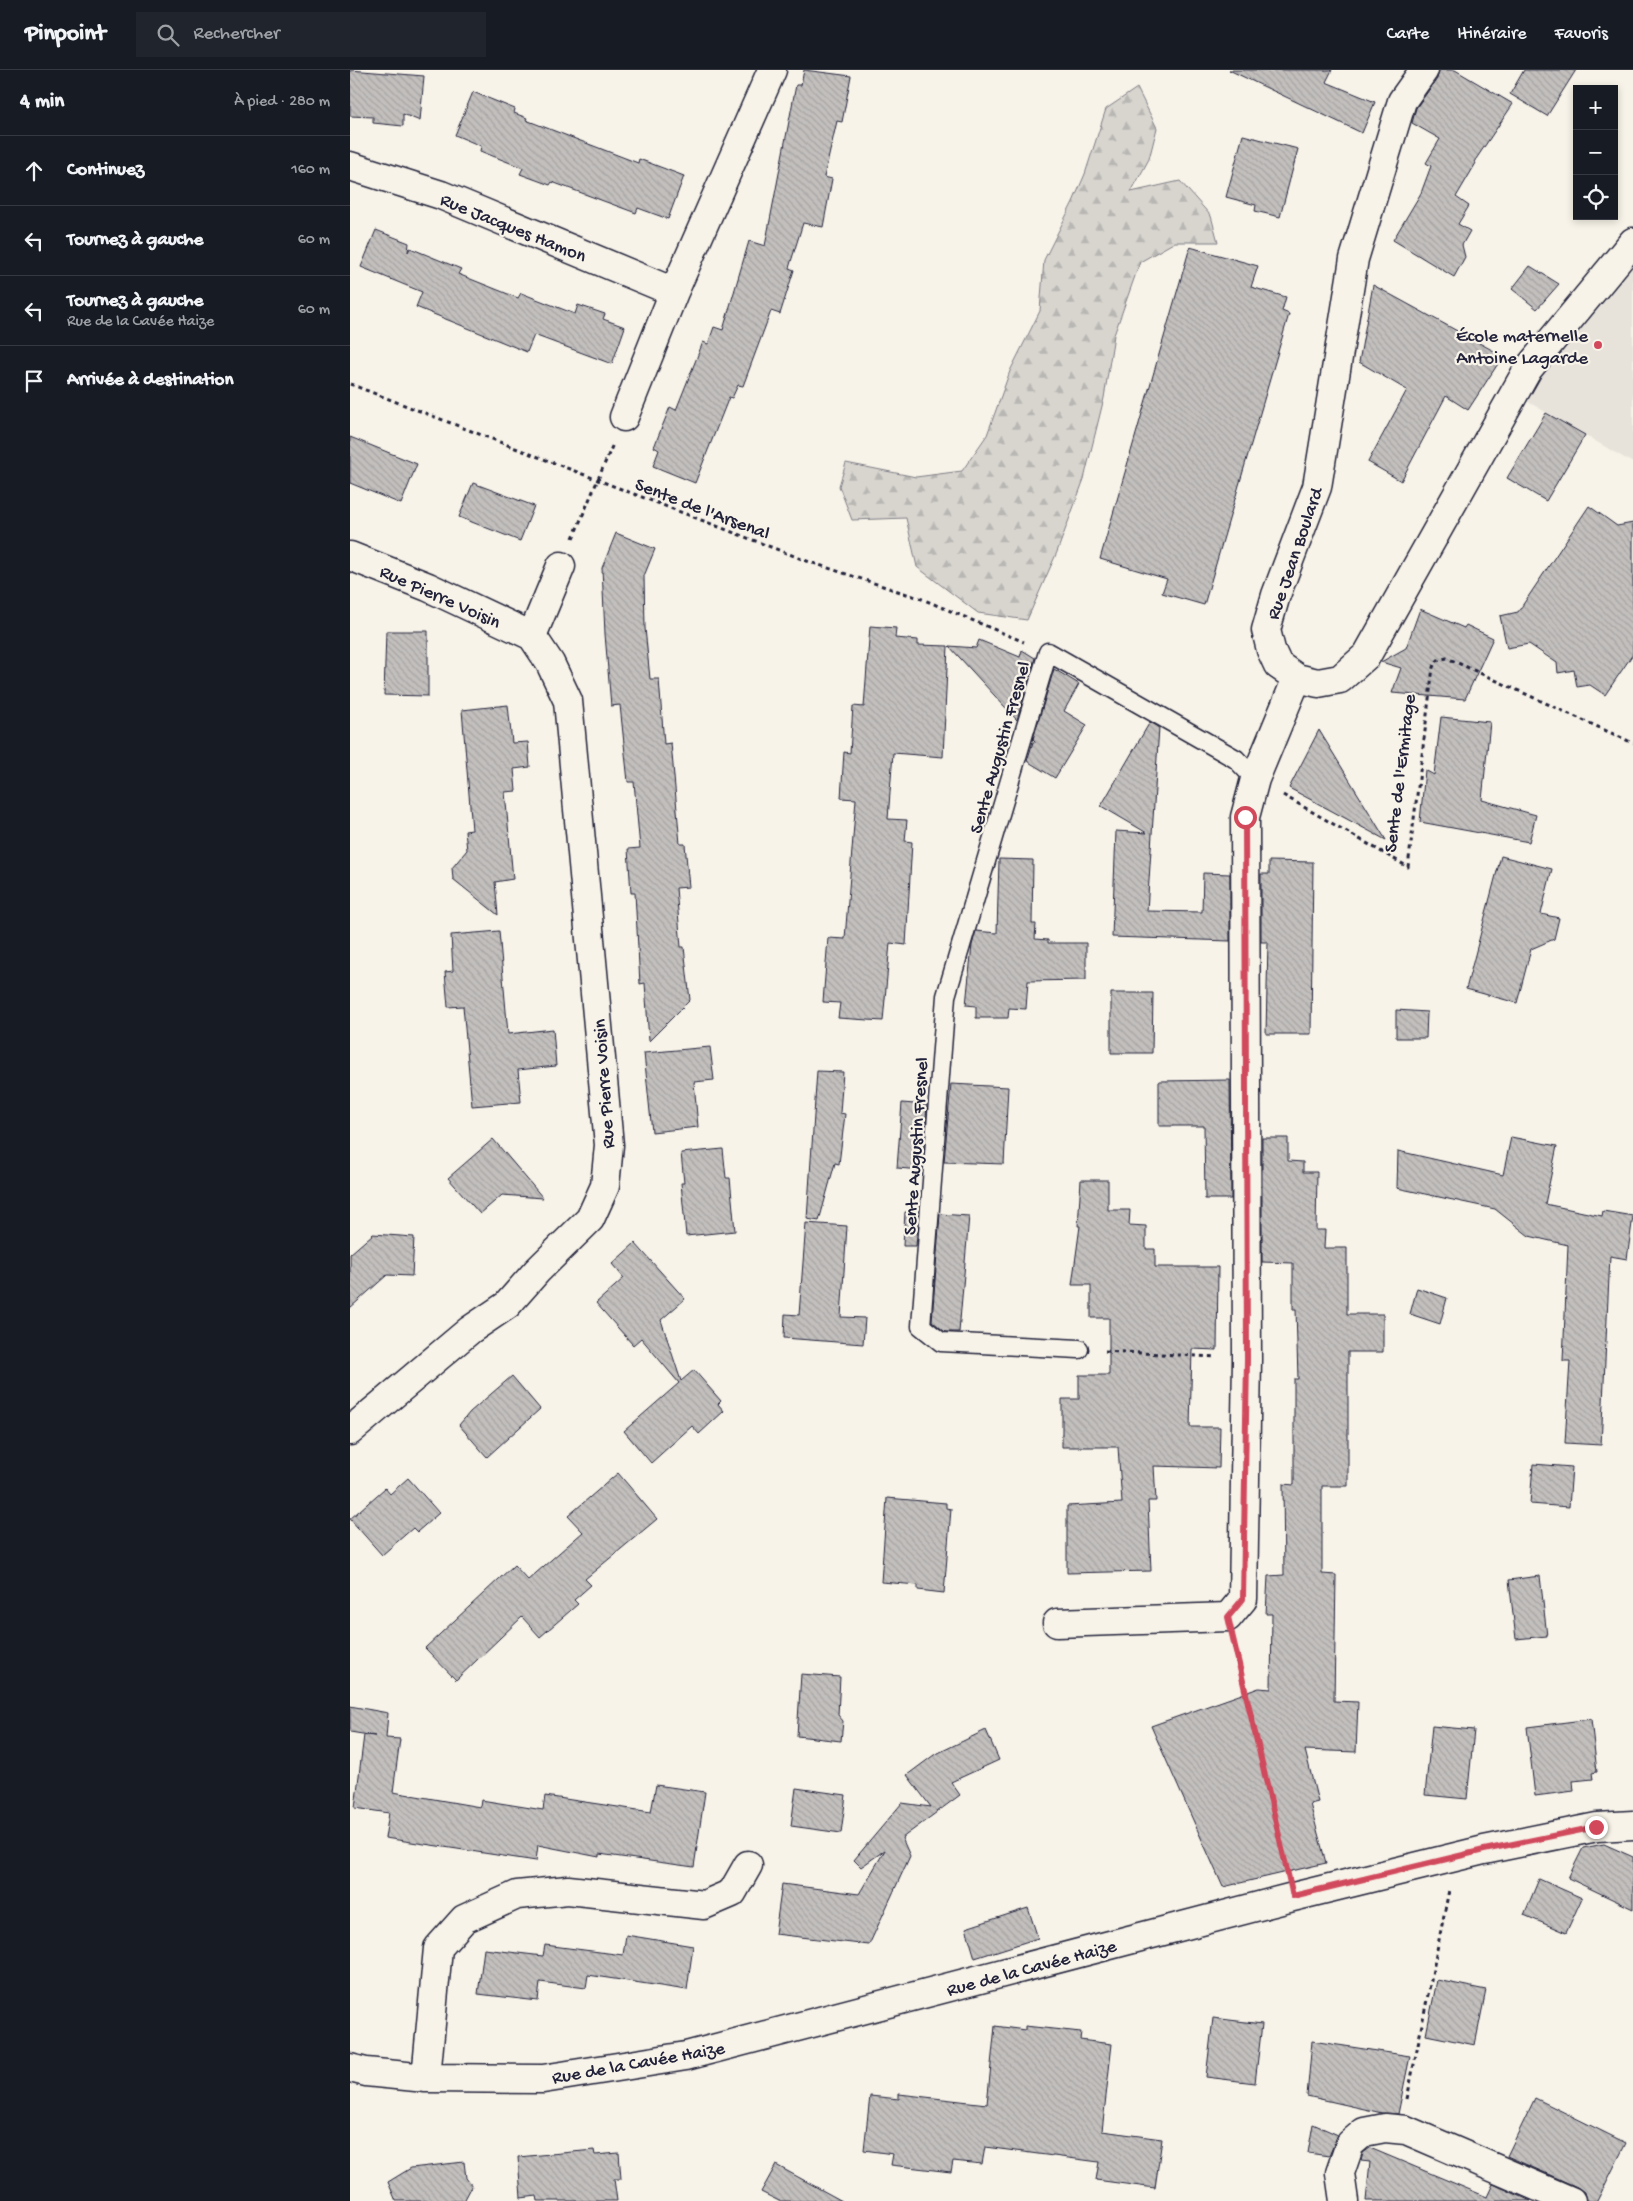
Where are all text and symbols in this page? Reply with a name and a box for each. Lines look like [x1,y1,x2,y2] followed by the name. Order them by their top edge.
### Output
[136,12,486,57] search box
[25,20,106,49] text: Pinpoint
[154,21,182,49] icon: search
[194,23,280,46] text: Rechercher
[1386,24,1429,45] text: Carte
[1457,24,1527,45] text: Itinéraire
[1555,24,1608,45] text: Favoris
[1573,85,1618,220] map controls
[1573,85,1618,130] button: +
[20,90,64,115] text: 4 min
[234,93,330,112] text: À pied · 280 m
[1573,130,1618,175] button: −
[20,157,48,185] icon: ahead
[67,159,144,182] text: Continuez
[291,161,330,180] text: 160 m
[1573,175,1618,220] button: locate
[436,189,589,269] street label: Rue Jacques Hamon
[20,227,48,255] icon: left
[67,229,203,252] text: Tournez à gauche
[298,231,330,250] text: 60 m
[67,290,203,313] text: Tournez à gauche
[20,297,48,325] icon: left
[298,301,330,320] text: 60 m
[67,313,214,332] text: Rue de la Cavée Haize
[1456,326,1588,371] place label: École maternelle Antoine Lagarde
[1592,339,1604,351] marker: École maternelle Antoine Lagarde
[20,367,48,395] icon: arrive
[67,369,233,392] text: Arrivée à destination
[631,474,772,547] street label: Sente de l'Arsenal
[1263,483,1330,623] street label: Rue Jean Boulard
[376,561,504,635] street label: Rue Pierre Voisin
[966,659,1037,837] street label: Sente Augustin Fresnel
[1380,693,1423,854] street label: Sente de l'Ermitage
[1234,806,1257,829] route start
[589,1018,621,1149] street label: Rue Pierre Voisin
[900,1057,935,1236] street label: Sente Augustin Fresnel
[1585,1816,1608,1839] route end
[944,1936,1120,2003] street label: Rue de la Cavée Haize
[550,2038,727,2091] street label: Rue de la Cavée Haize

